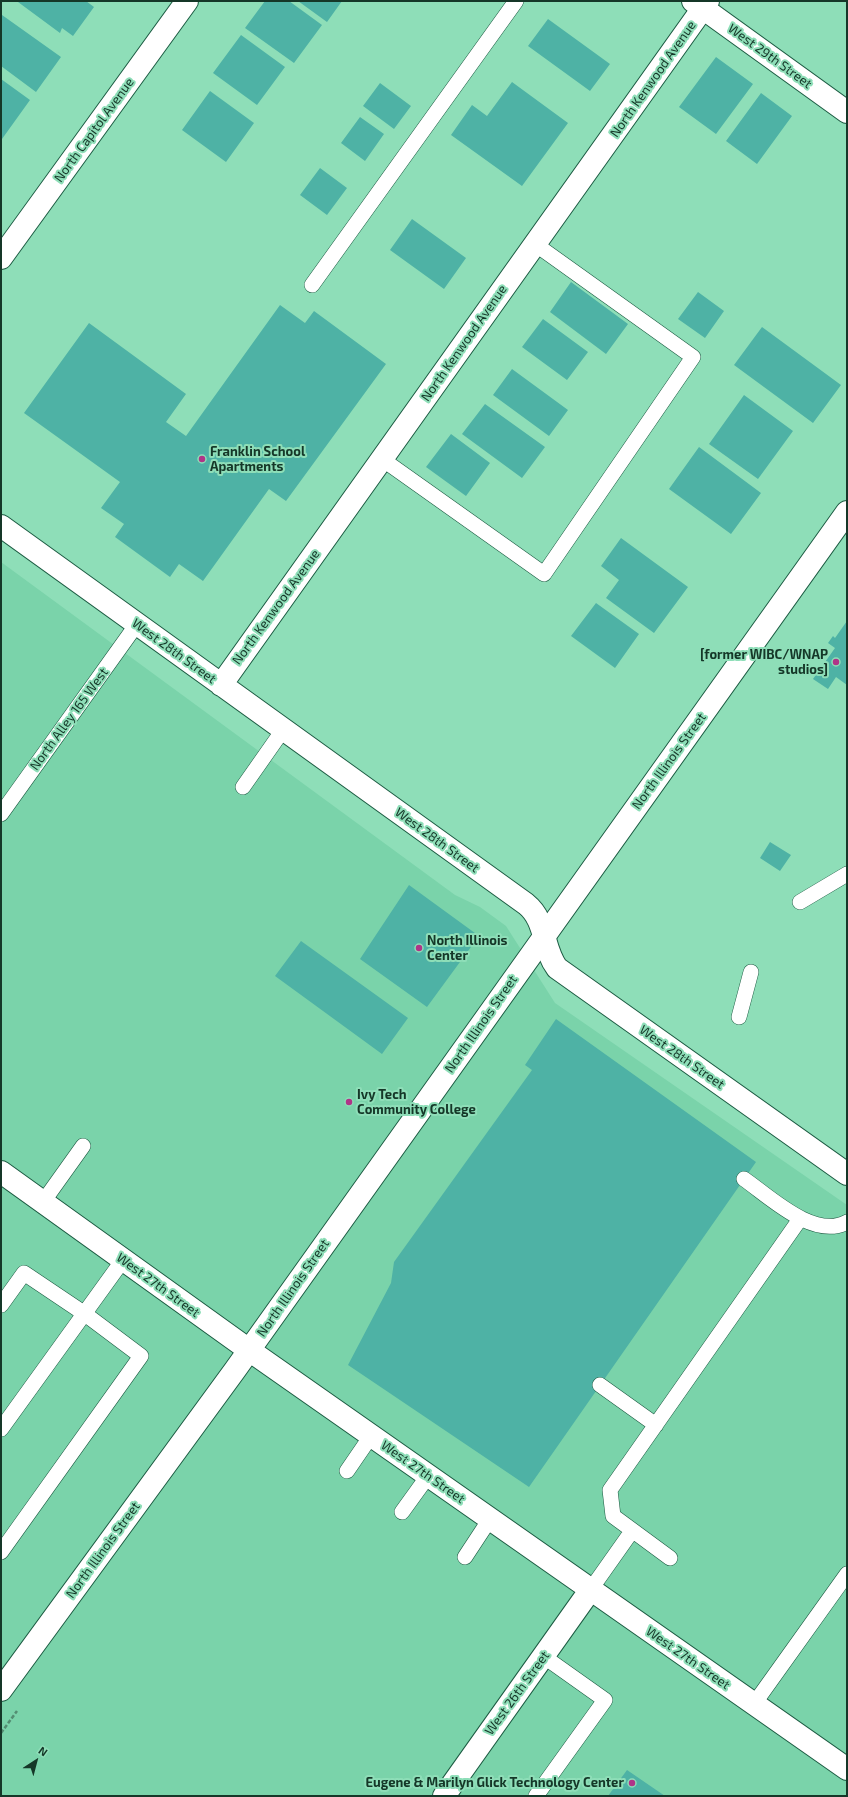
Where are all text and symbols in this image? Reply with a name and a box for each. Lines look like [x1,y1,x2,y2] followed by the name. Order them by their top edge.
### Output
[607,18,699,140] street label: North Kenwood Avenue
[725,20,815,92] street label: West 29th Street
[51,75,137,185] street label: North Capitol Avenue
[418,282,510,404] street label: North Kenwood Avenue
[210,444,305,475] place label: Franklin School Apartments
[197,454,207,464] marker: Franklin School Apartments
[229,546,323,668] street label: North Kenwood Avenue
[129,615,219,687] street label: West 28th Street
[700,647,828,678] place label: [former WIBC/WNAP studios]
[831,657,841,667] marker: [former WIBC/WNAP studios]
[27,665,111,773] street label: North Alley 165 West
[629,710,709,812] street label: North Illinois Street
[392,804,482,876] street label: West 28th Street
[427,933,507,964] place label: North Illinois Center
[414,943,424,953] marker: North Illinois Center
[442,972,520,1076] street label: North Illinois Street
[636,1022,728,1092] street label: West 28th Street
[357,1087,476,1118] place label: Ivy Tech Community College
[344,1097,354,1107] marker: Ivy Tech Community College
[254,1236,332,1340] street label: North Illinois Street
[113,1250,203,1320] street label: West 27th Street
[378,1437,468,1507] street label: West 27th Street
[63,1499,143,1601] street label: North Illinois Street
[643,1623,733,1693] street label: West 27th Street
[481,1648,553,1738] street label: West 26th Street
[16,1741,56,1781] north arrow
[36,1743,50,1758] text: N
[365,1775,624,1791] place label: Eugene & Marilyn Glick Technology Center
[627,1778,637,1788] marker: Eugene & Marilyn Glick Technology Center

